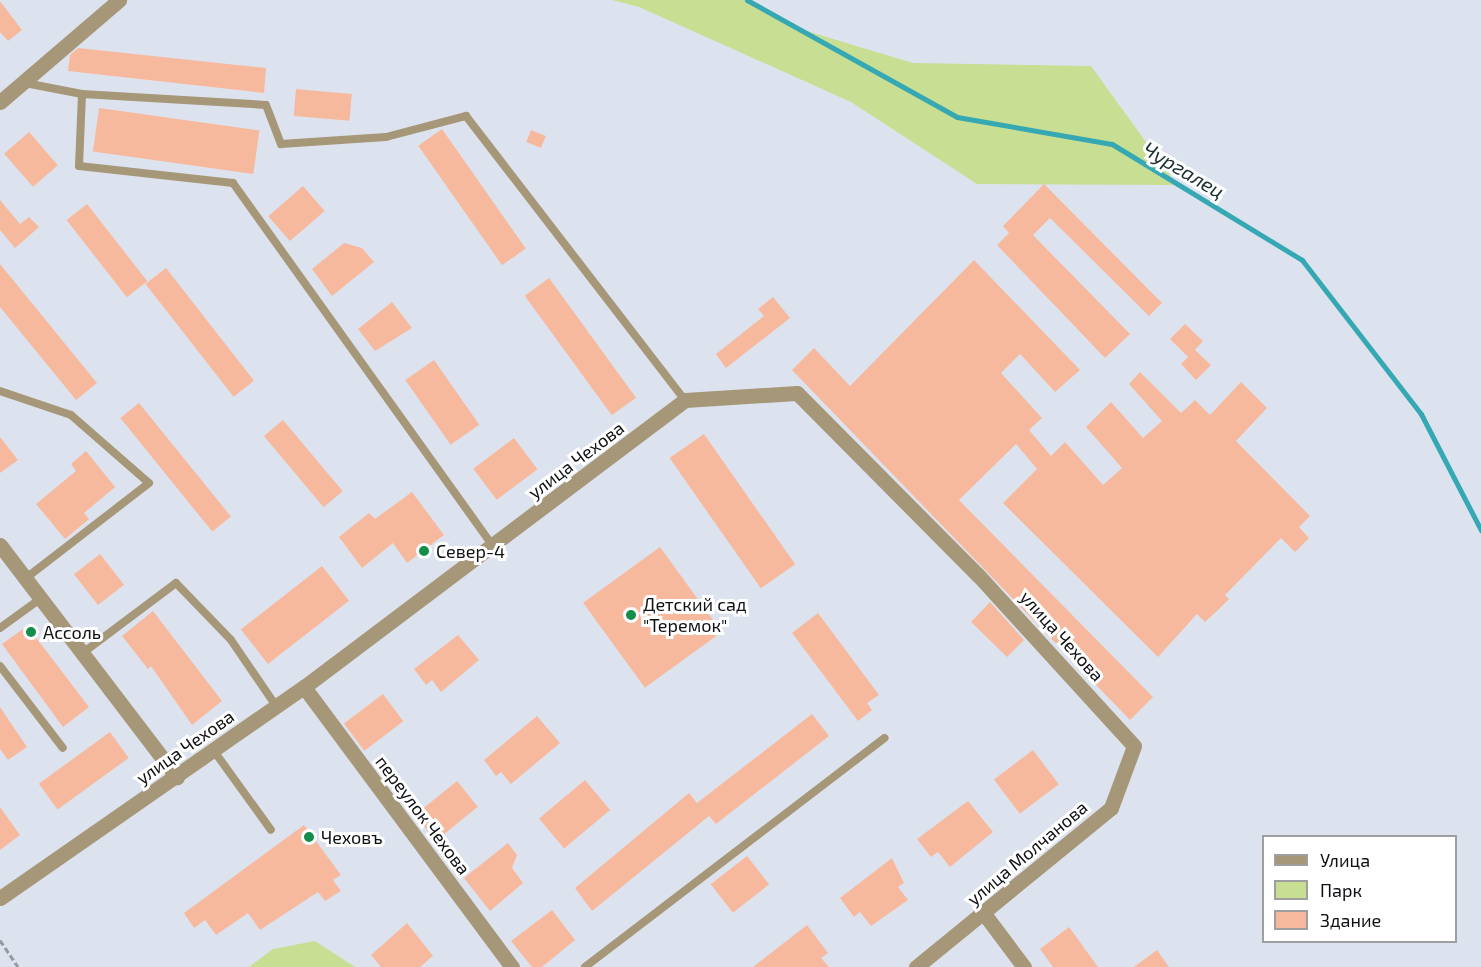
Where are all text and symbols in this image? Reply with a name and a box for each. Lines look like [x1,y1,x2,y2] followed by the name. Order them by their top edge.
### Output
[1139,136,1229,204] water label: Чургалец
[524,417,628,503] street label: улица Чехова
[436,540,505,562] place label: Север-4
[417,544,431,558] marker: Север-4
[1016,586,1108,686] street label: улица Чехова
[643,594,747,636] place label: Детский сад "Теремок"
[624,608,638,622] marker: Детский сад "Теремок"
[43,621,101,643] place label: Ассоль
[24,625,38,639] marker: Ассоль
[132,705,238,789] street label: улица Чехова
[371,751,475,879] street label: переулок Чехова
[962,796,1092,910] street label: улица Молчанова
[321,826,383,848] place label: Чеховъ
[302,830,316,844] marker: Чеховъ
[1262,835,1457,943] legend
[1320,849,1370,871] text: Улица
[1320,879,1362,901] text: Парк
[1320,909,1381,931] text: Здание

